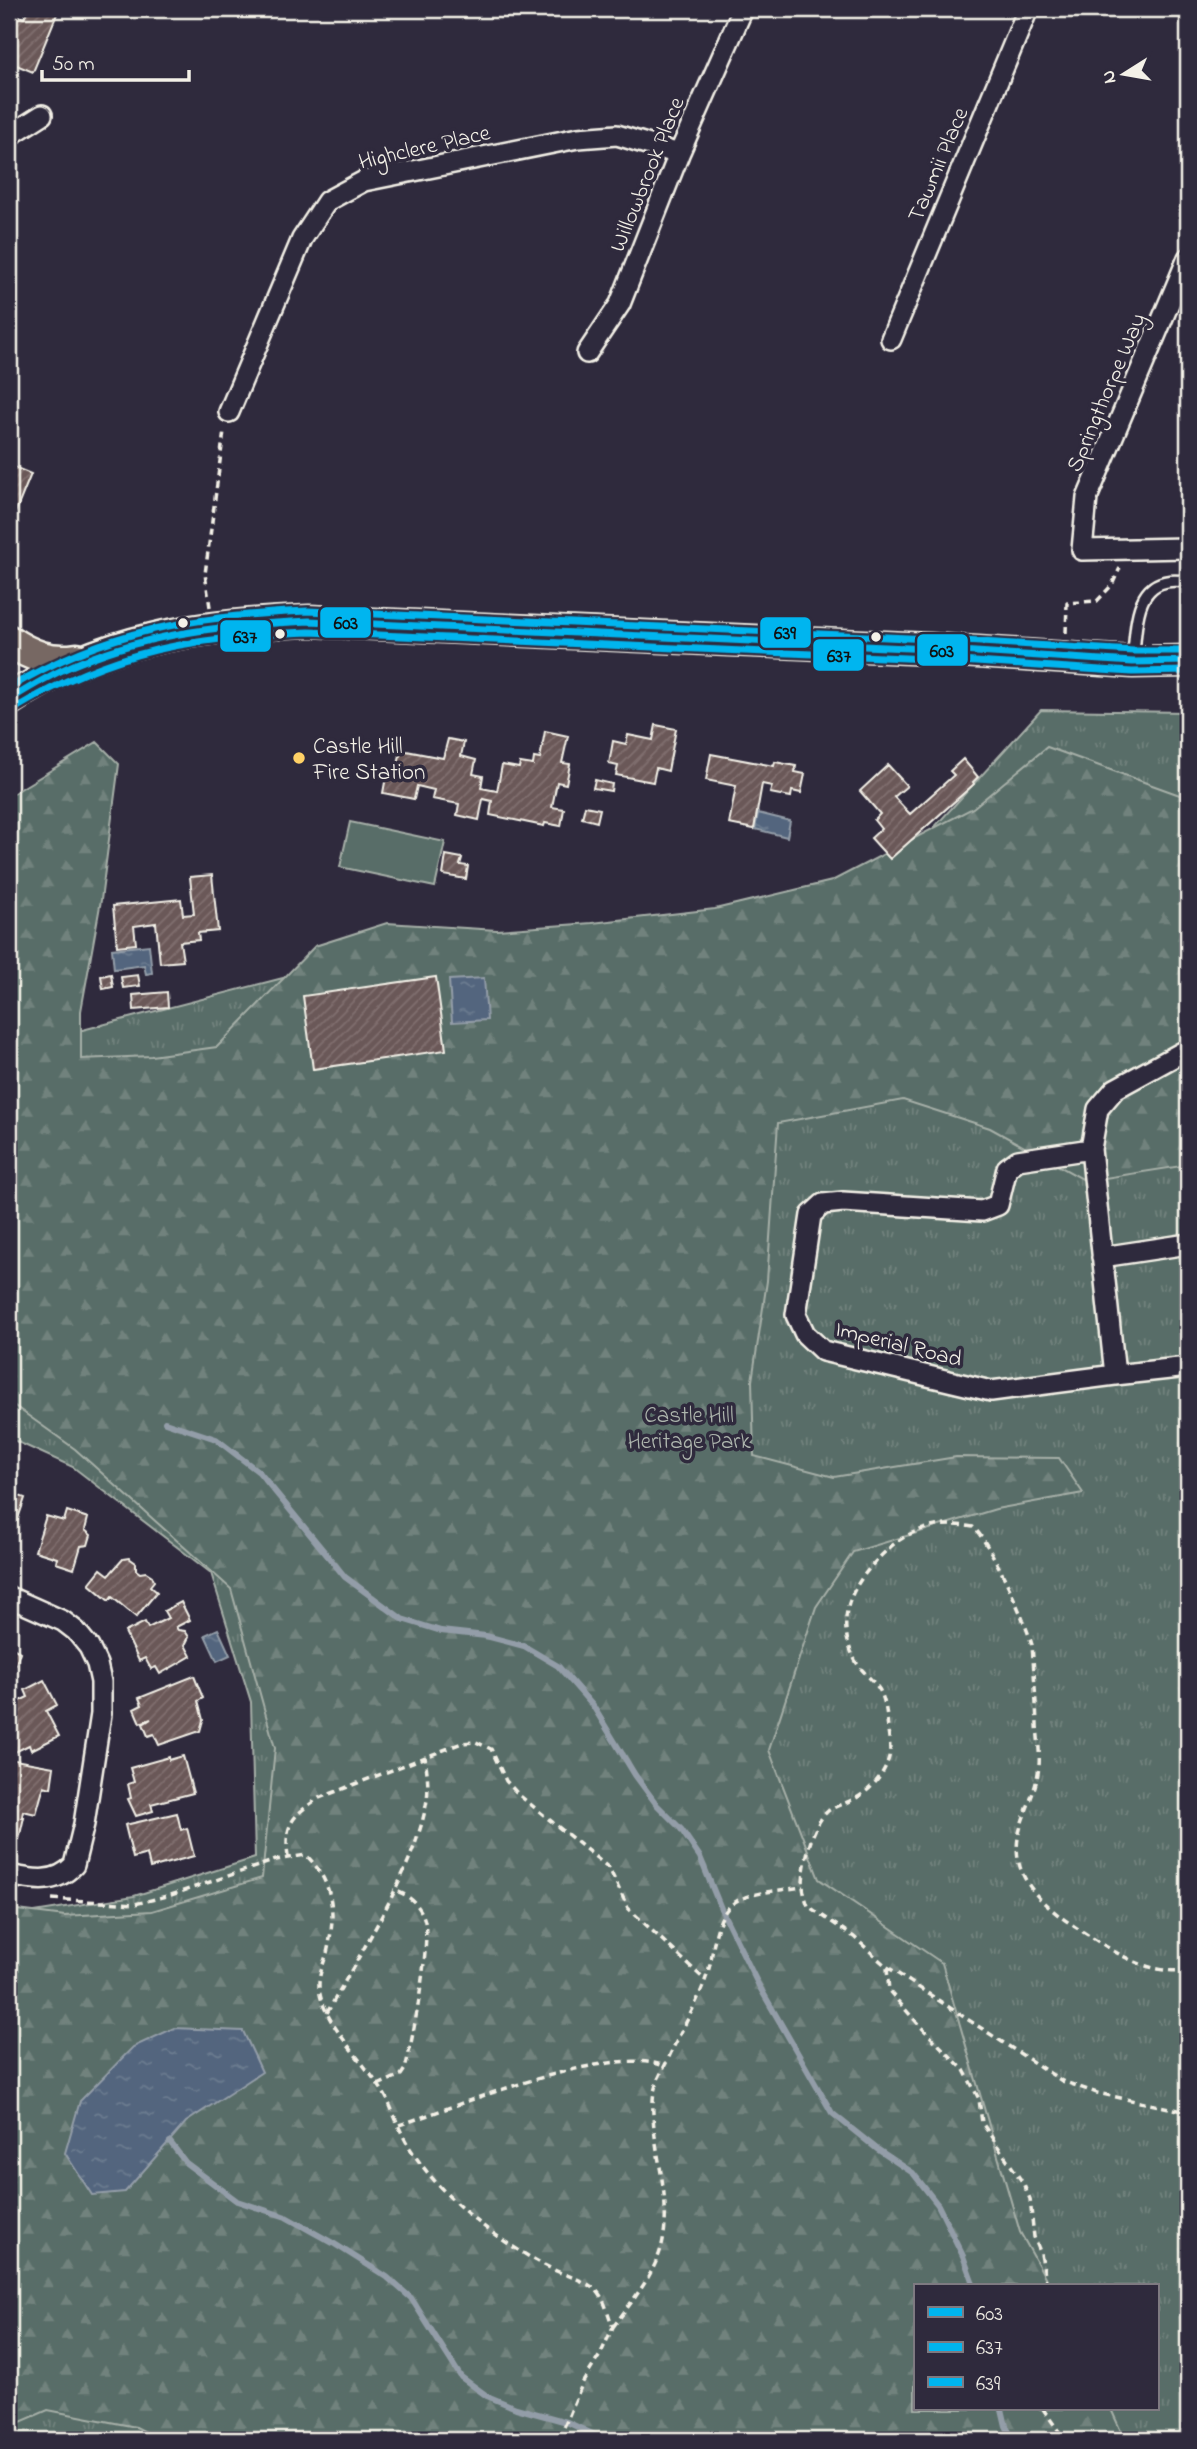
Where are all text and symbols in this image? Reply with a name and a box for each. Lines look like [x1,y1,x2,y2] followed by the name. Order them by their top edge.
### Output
[42,38,189,82] scale bar
[1088,38,1158,108] north arrow
[52,50,95,80] text: 50 m
[1095,68,1124,86] text: N
[602,92,695,257] street label: Willowbrook Place
[900,102,978,227] street label: Tawmii Place
[355,117,495,181] street label: Highclere Place
[1059,308,1157,478] street label: Springthorpe Way
[319,606,372,639] line badge: 603
[334,611,358,638] text: 603
[176,616,190,630] unlabelled marker
[759,616,812,649] line badge: 639
[219,619,272,653] line badge: 637
[774,621,796,648] text: 639
[233,625,257,652] text: 637
[273,627,287,641] unlabelled marker
[869,630,883,644] unlabelled marker
[916,633,969,667] line badge: 603
[812,638,865,672] line badge: 637
[930,639,954,666] text: 603
[827,644,851,671] text: 637
[312,731,425,790] place label: Castle Hill Fire Station
[291,750,307,766] marker: Castle Hill Fire Station
[832,1314,965,1377] street label: Imperial Road
[627,1400,751,1460] park label: Castle Hill Heritage Park
[914,2284,1158,2410] legend
[976,2300,1003,2330] text: 603
[976,2334,1003,2364] text: 637
[976,2370,1001,2400] text: 639

